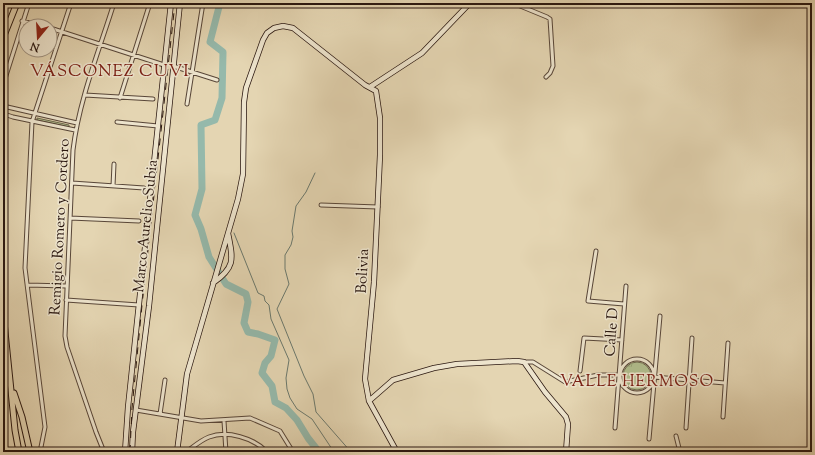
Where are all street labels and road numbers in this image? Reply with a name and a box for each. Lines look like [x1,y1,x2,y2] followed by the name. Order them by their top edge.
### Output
[45,138,76,316] street label: Remigio Romero y Cordero
[129,158,164,294] street label: Marco Aurelio Subia
[352,248,375,294] street label: Bolivia
[600,307,625,357] street label: Calle D

